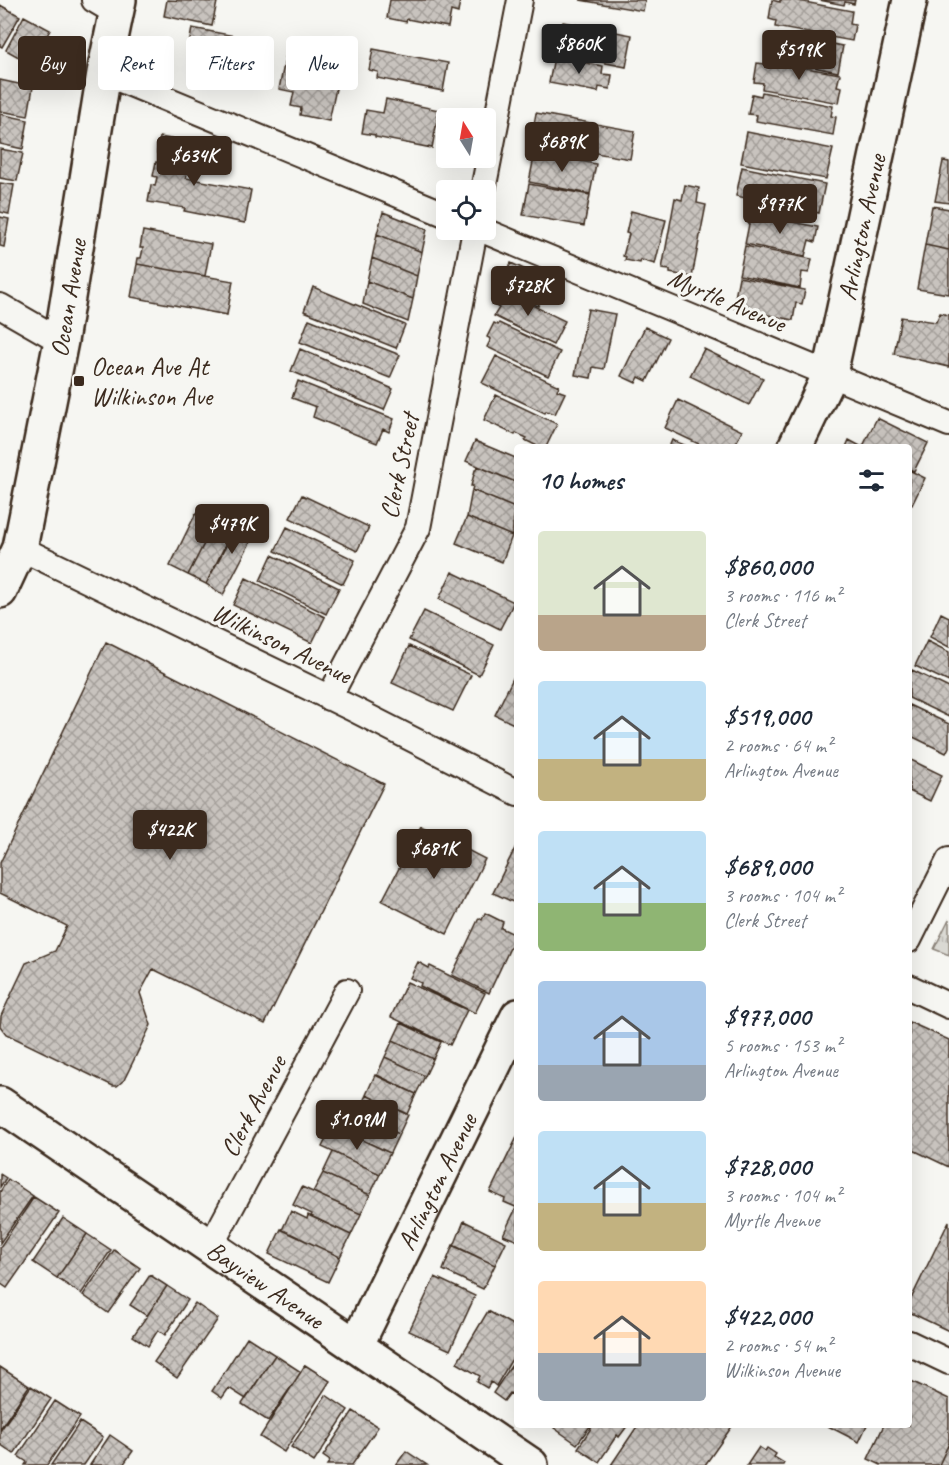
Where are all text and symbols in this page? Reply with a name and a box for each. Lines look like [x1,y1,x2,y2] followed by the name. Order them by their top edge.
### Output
[537,24,621,75] pin: $860K
[757,30,841,81] pin: $519K
[556,31,602,56] text: $860K
[18,36,86,90] chip: Buy
[98,36,174,90] chip: Rent
[186,36,274,90] chip: Filters
[286,36,358,90] chip: New
[776,37,822,62] text: $519K
[436,108,496,168] north arrow
[436,108,496,240] map controls
[520,122,604,173] pin: $689K
[539,129,585,154] text: $689K
[152,136,236,187] pin: $634K
[171,143,217,168] text: $634K
[830,150,894,303] street label: Arlington Avenue
[436,180,496,240] button: locate
[738,184,822,235] pin: $977K
[757,191,803,216] text: $977K
[42,235,94,360] street label: Ocean Avenue
[663,261,793,341] street label: Myrtle Avenue
[486,266,570,317] pin: $728K
[505,273,551,298] text: $728K
[91,350,215,413] place label: Ocean Ave At Wilkinson Ave
[72,374,86,388] marker: Ocean Ave At Wilkinson Ave
[372,407,427,522] street label: Clerk Street
[538,464,623,497] text: 10 homes
[855,464,888,497] icon: filters
[190,504,274,555] pin: $479K
[209,511,255,536] text: $479K
[724,550,812,583] text: $860,000
[586,555,658,627] icon: home
[724,583,841,608] text: 3 rooms · 116 m²
[207,596,358,692] street label: Wilkinson Avenue
[724,608,806,633] text: Clerk Street
[724,700,810,733] text: $519,000
[586,705,658,777] icon: home
[724,733,832,758] text: 2 rooms · 64 m²
[724,758,838,783] text: Arlington Avenue
[128,810,212,861] pin: $422K
[147,817,193,842] text: $422K
[392,829,476,880] pin: $681K
[411,836,457,861] text: $681K
[724,850,811,883] text: $689,000
[586,855,658,927] icon: home
[724,883,841,908] text: 3 rooms · 104 m²
[724,908,806,933] text: Clerk Street
[724,1000,811,1033] text: $977,000
[586,1005,658,1077] icon: home
[724,1033,841,1058] text: 5 rooms · 153 m²
[213,1048,295,1163] street label: Clerk Avenue
[724,1058,838,1083] text: Arlington Avenue
[308,1100,406,1151] pin: $1.09M
[330,1107,384,1132] text: $1.09M
[390,1107,485,1256] street label: Arlington Avenue
[724,1150,811,1183] text: $728,000
[586,1155,658,1227] icon: home
[724,1183,841,1208] text: 3 rooms · 104 m²
[724,1208,820,1233] text: Myrtle Avenue
[200,1233,331,1337] street label: Bayview Avenue
[724,1300,811,1333] text: $422,000
[586,1305,658,1377] icon: home
[724,1333,832,1358] text: 2 rooms · 54 m²
[724,1358,840,1383] text: Wilkinson Avenue

